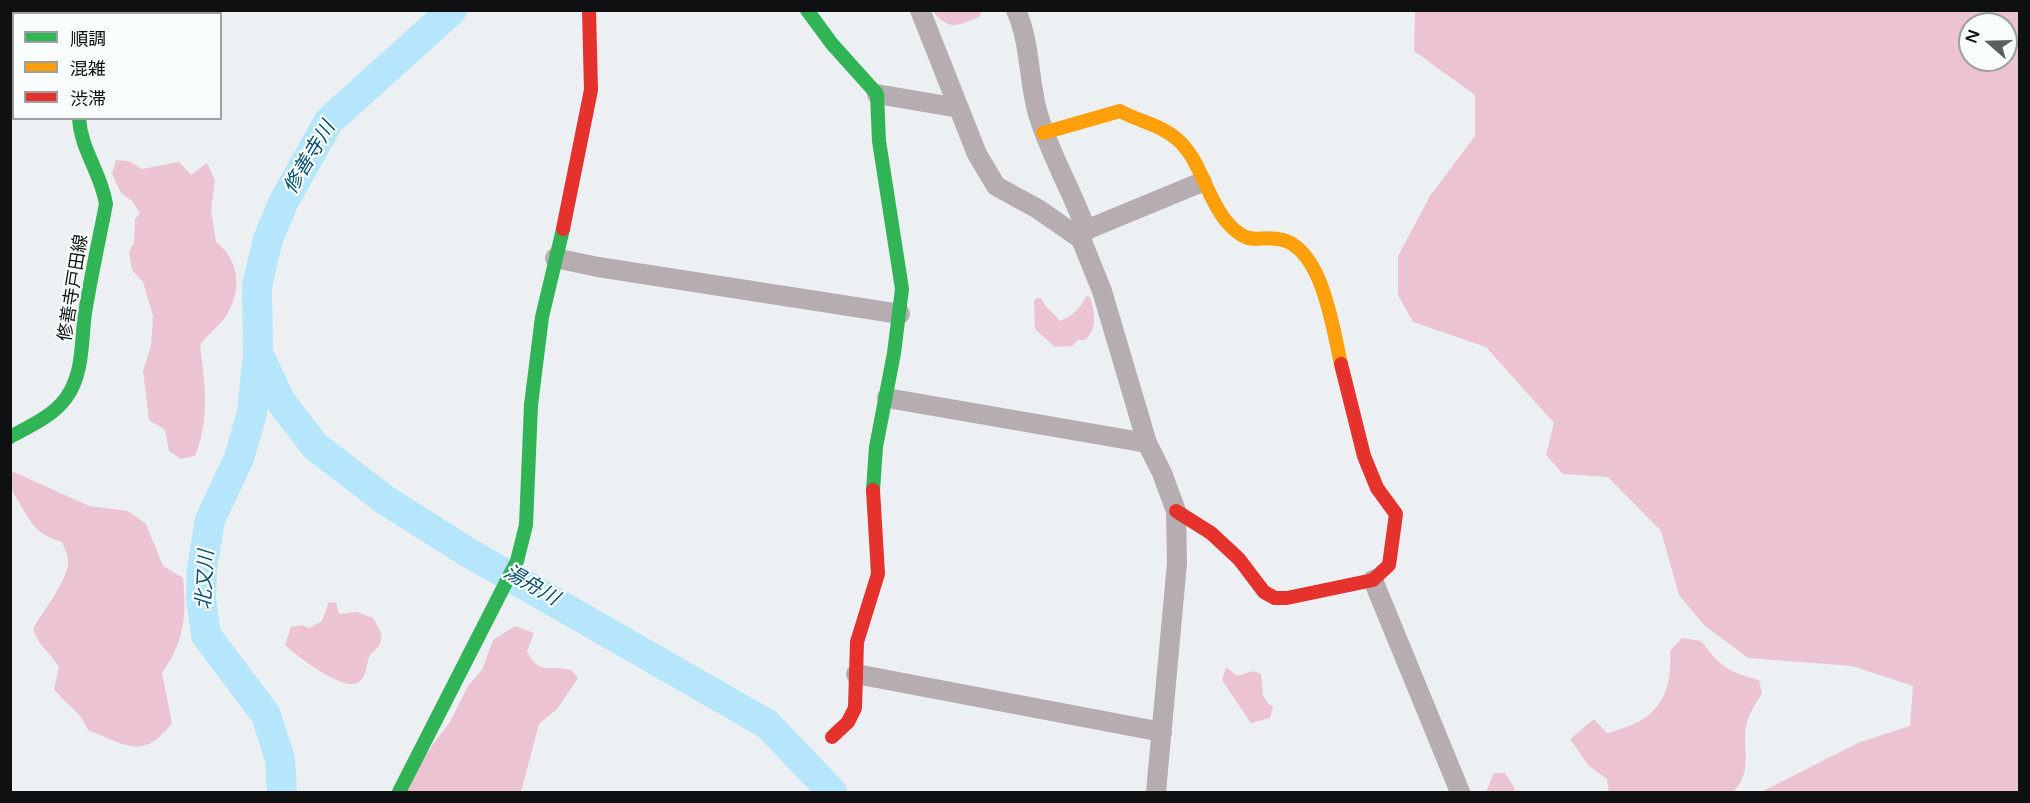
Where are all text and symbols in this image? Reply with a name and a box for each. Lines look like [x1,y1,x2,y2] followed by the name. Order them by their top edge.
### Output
[12,12,222,120] legend
[1958,12,2018,72] north arrow
[1961,27,1985,46] text: N
[70,28,106,50] text: 順調
[70,58,106,80] text: 混雑
[70,88,106,110] text: 渋滞
[279,118,341,198] water label: 修善寺川
[55,233,93,343] street label: 修善寺戸田線
[192,549,220,611] water label: 北又川
[499,561,563,611] water label: 湯舟川

